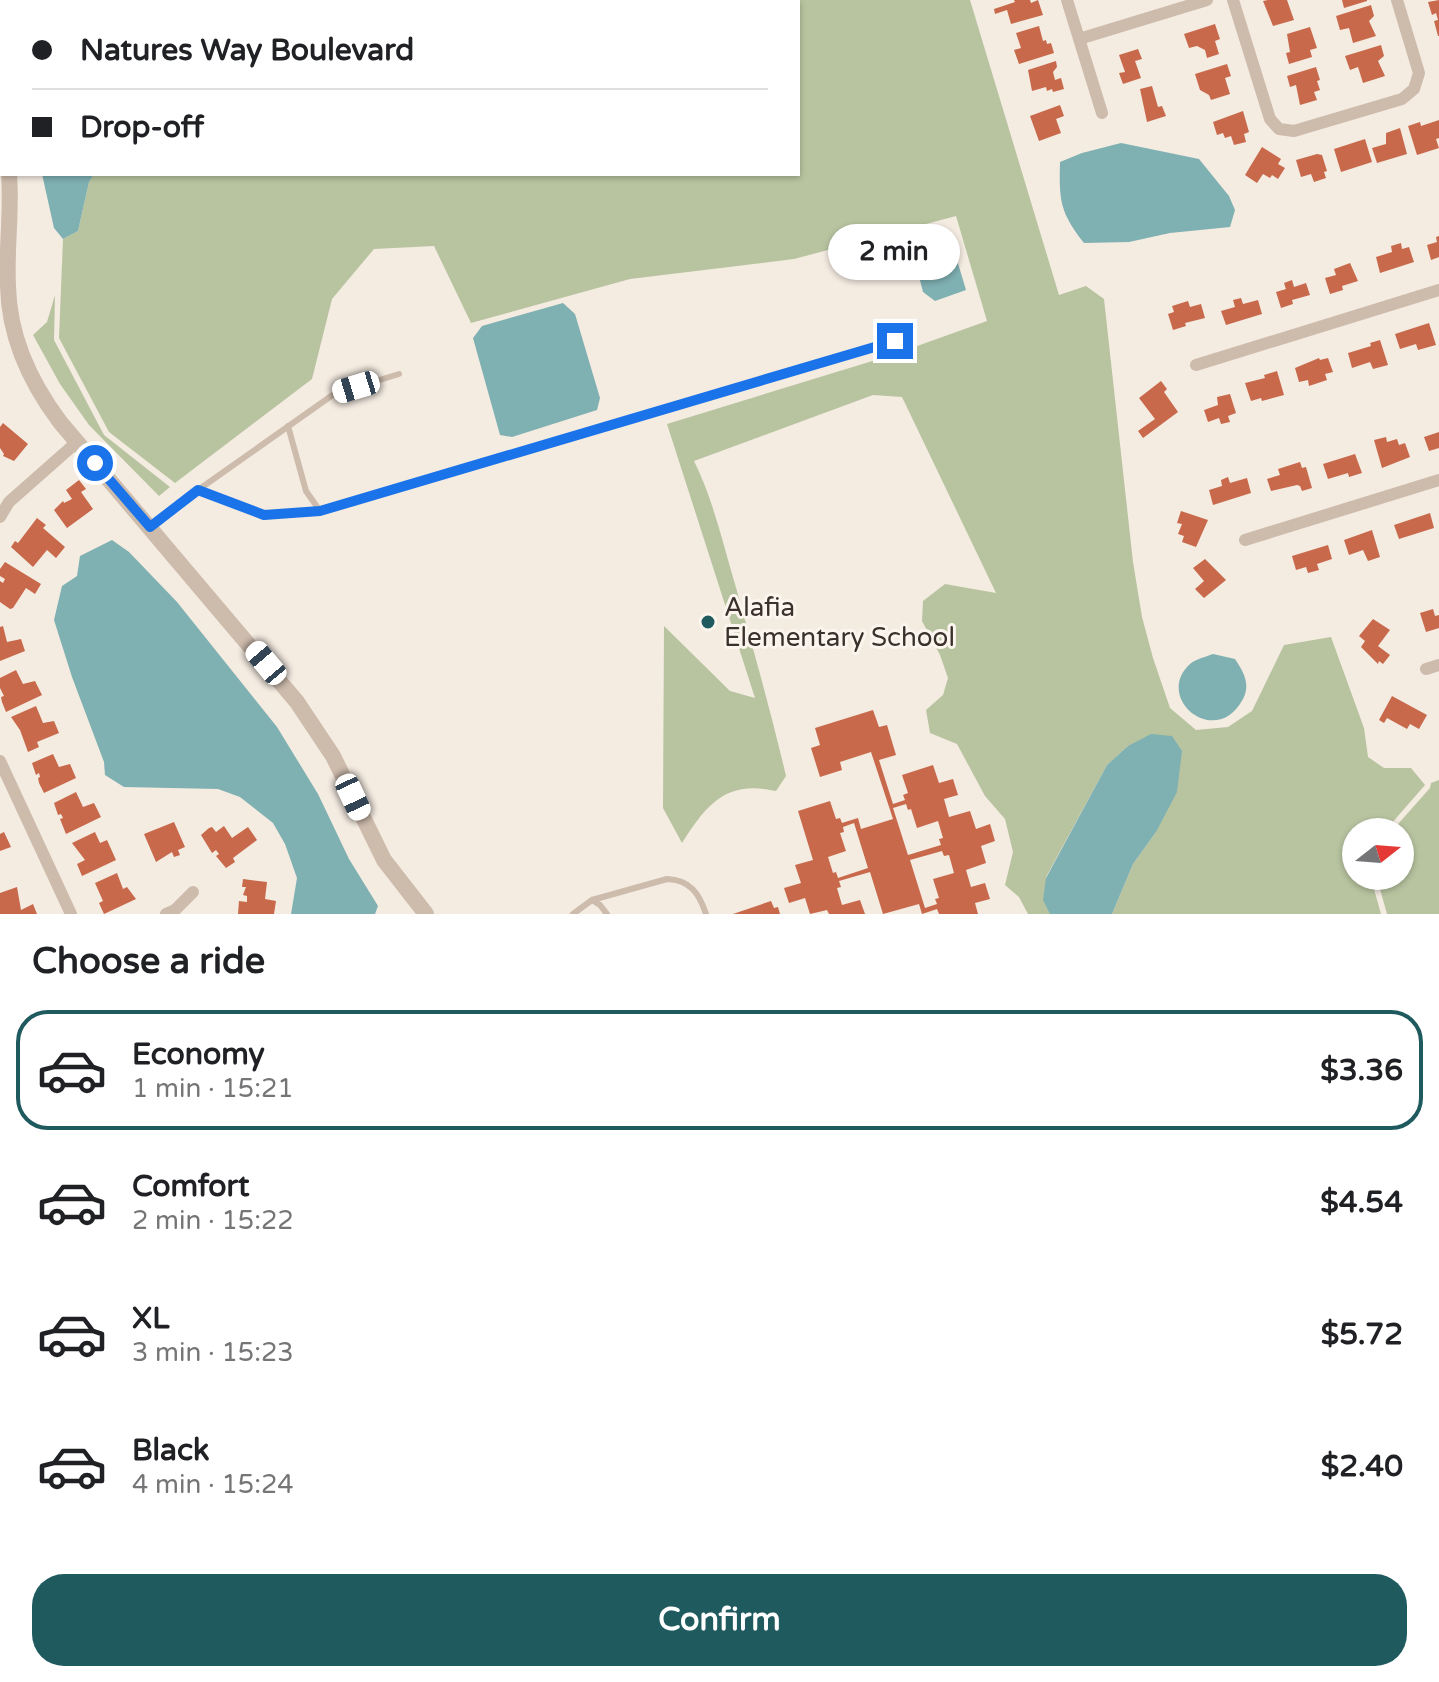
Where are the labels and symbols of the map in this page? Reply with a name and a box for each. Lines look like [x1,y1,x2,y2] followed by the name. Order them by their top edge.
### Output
[829,225,961,281] callout: 2 min
[877,323,913,359] route end
[330,369,382,405] car
[77,445,113,481] route start
[724,592,955,653] place label: Alafia Elementary School
[699,613,717,631] marker: Alafia Elementary School
[241,637,291,689] car
[332,770,374,824] car
[1342,818,1414,890] north arrow

